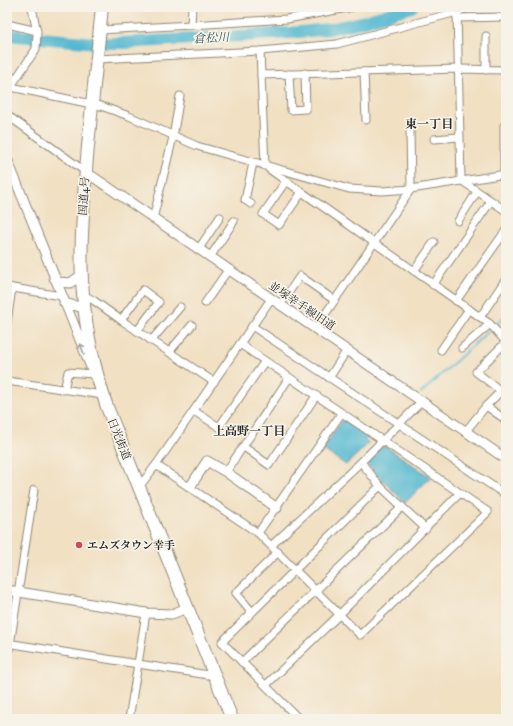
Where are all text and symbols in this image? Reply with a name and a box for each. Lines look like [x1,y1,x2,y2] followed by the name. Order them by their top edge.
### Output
[193,30,231,46] water label: 倉松川
[405,117,453,131] district label: 東一丁目
[76,176,92,216] street label: 国道4号
[266,279,338,333] street label: 並塚幸手線旧道
[78,344,86,356] one-way arrow
[105,416,133,462] street label: 日光街道
[213,424,285,438] district label: 上高野一丁目
[87,539,175,552] place label: エムズタウン幸手
[74,540,84,550] marker: エムズタウン幸手

